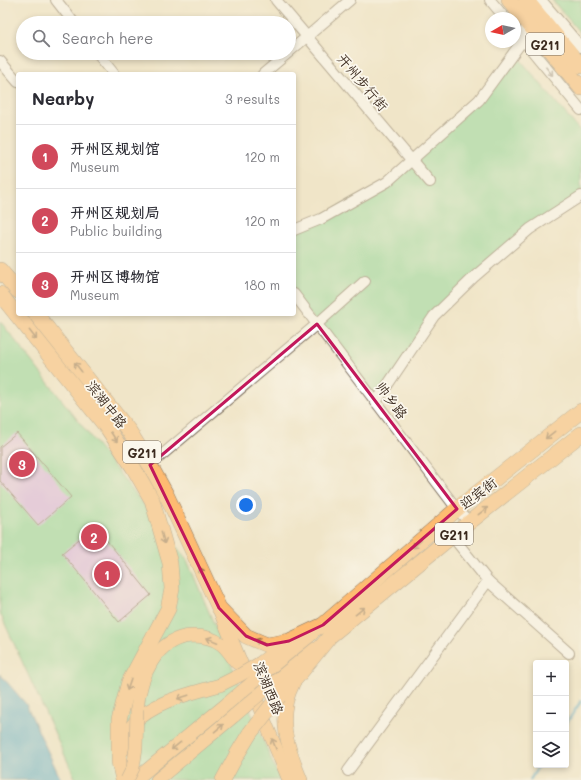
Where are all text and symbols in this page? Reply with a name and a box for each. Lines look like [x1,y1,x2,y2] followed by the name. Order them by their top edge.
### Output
[485,12,521,48] north arrow
[16,16,296,60] search box
[30,27,52,49] icon: search
[62,28,153,48] text: Search here
[526,33,564,55] road number: G211
[333,49,393,115] street label: 开州步行街
[544,65,553,76] one-way arrow
[32,87,94,109] text: Nearby
[225,90,280,107] text: 3 results
[70,138,160,158] text: 开州区规划馆
[42,148,48,165] text: 1
[244,148,280,165] text: 120 m
[70,158,119,175] text: Museum
[70,202,160,222] text: 开州区规划局
[41,212,49,229] text: 2
[244,212,280,229] text: 120 m
[70,222,162,239] text: Public building
[70,266,160,286] text: 开州区博物馆
[41,276,49,293] text: 3
[244,276,280,293] text: 180 m
[70,286,119,303] text: Museum
[29,330,37,341] one-way arrow
[74,361,82,372] one-way arrow
[82,376,132,432] street label: 滨湖中路
[372,378,412,422] street label: 帅乡路
[110,431,118,443] one-way arrow
[545,431,556,439] one-way arrow
[123,441,161,463] road number: G211
[9,449,35,479] pin: 3
[456,473,500,513] street label: 迎宾街
[236,495,256,515] your location
[477,507,488,516] one-way arrow
[81,522,107,552] pin: 2
[435,523,473,545] road number: G211
[160,531,167,544] one-way arrow
[412,539,422,548] one-way arrow
[94,559,120,589] pin: 1
[198,567,206,579] one-way arrow
[355,607,366,615] one-way arrow
[206,635,218,643] one-way arrow
[254,637,266,645] one-way arrow
[250,658,288,718] street label: 滨湖西路
[533,660,569,768] map controls
[533,660,569,696] button: +
[124,678,132,690] one-way arrow
[176,694,189,701] one-way arrow
[533,696,569,732] button: −
[214,724,225,733] one-way arrow
[533,732,569,768] button: layers
[270,738,278,750] one-way arrow
[170,741,181,750] one-way arrow

